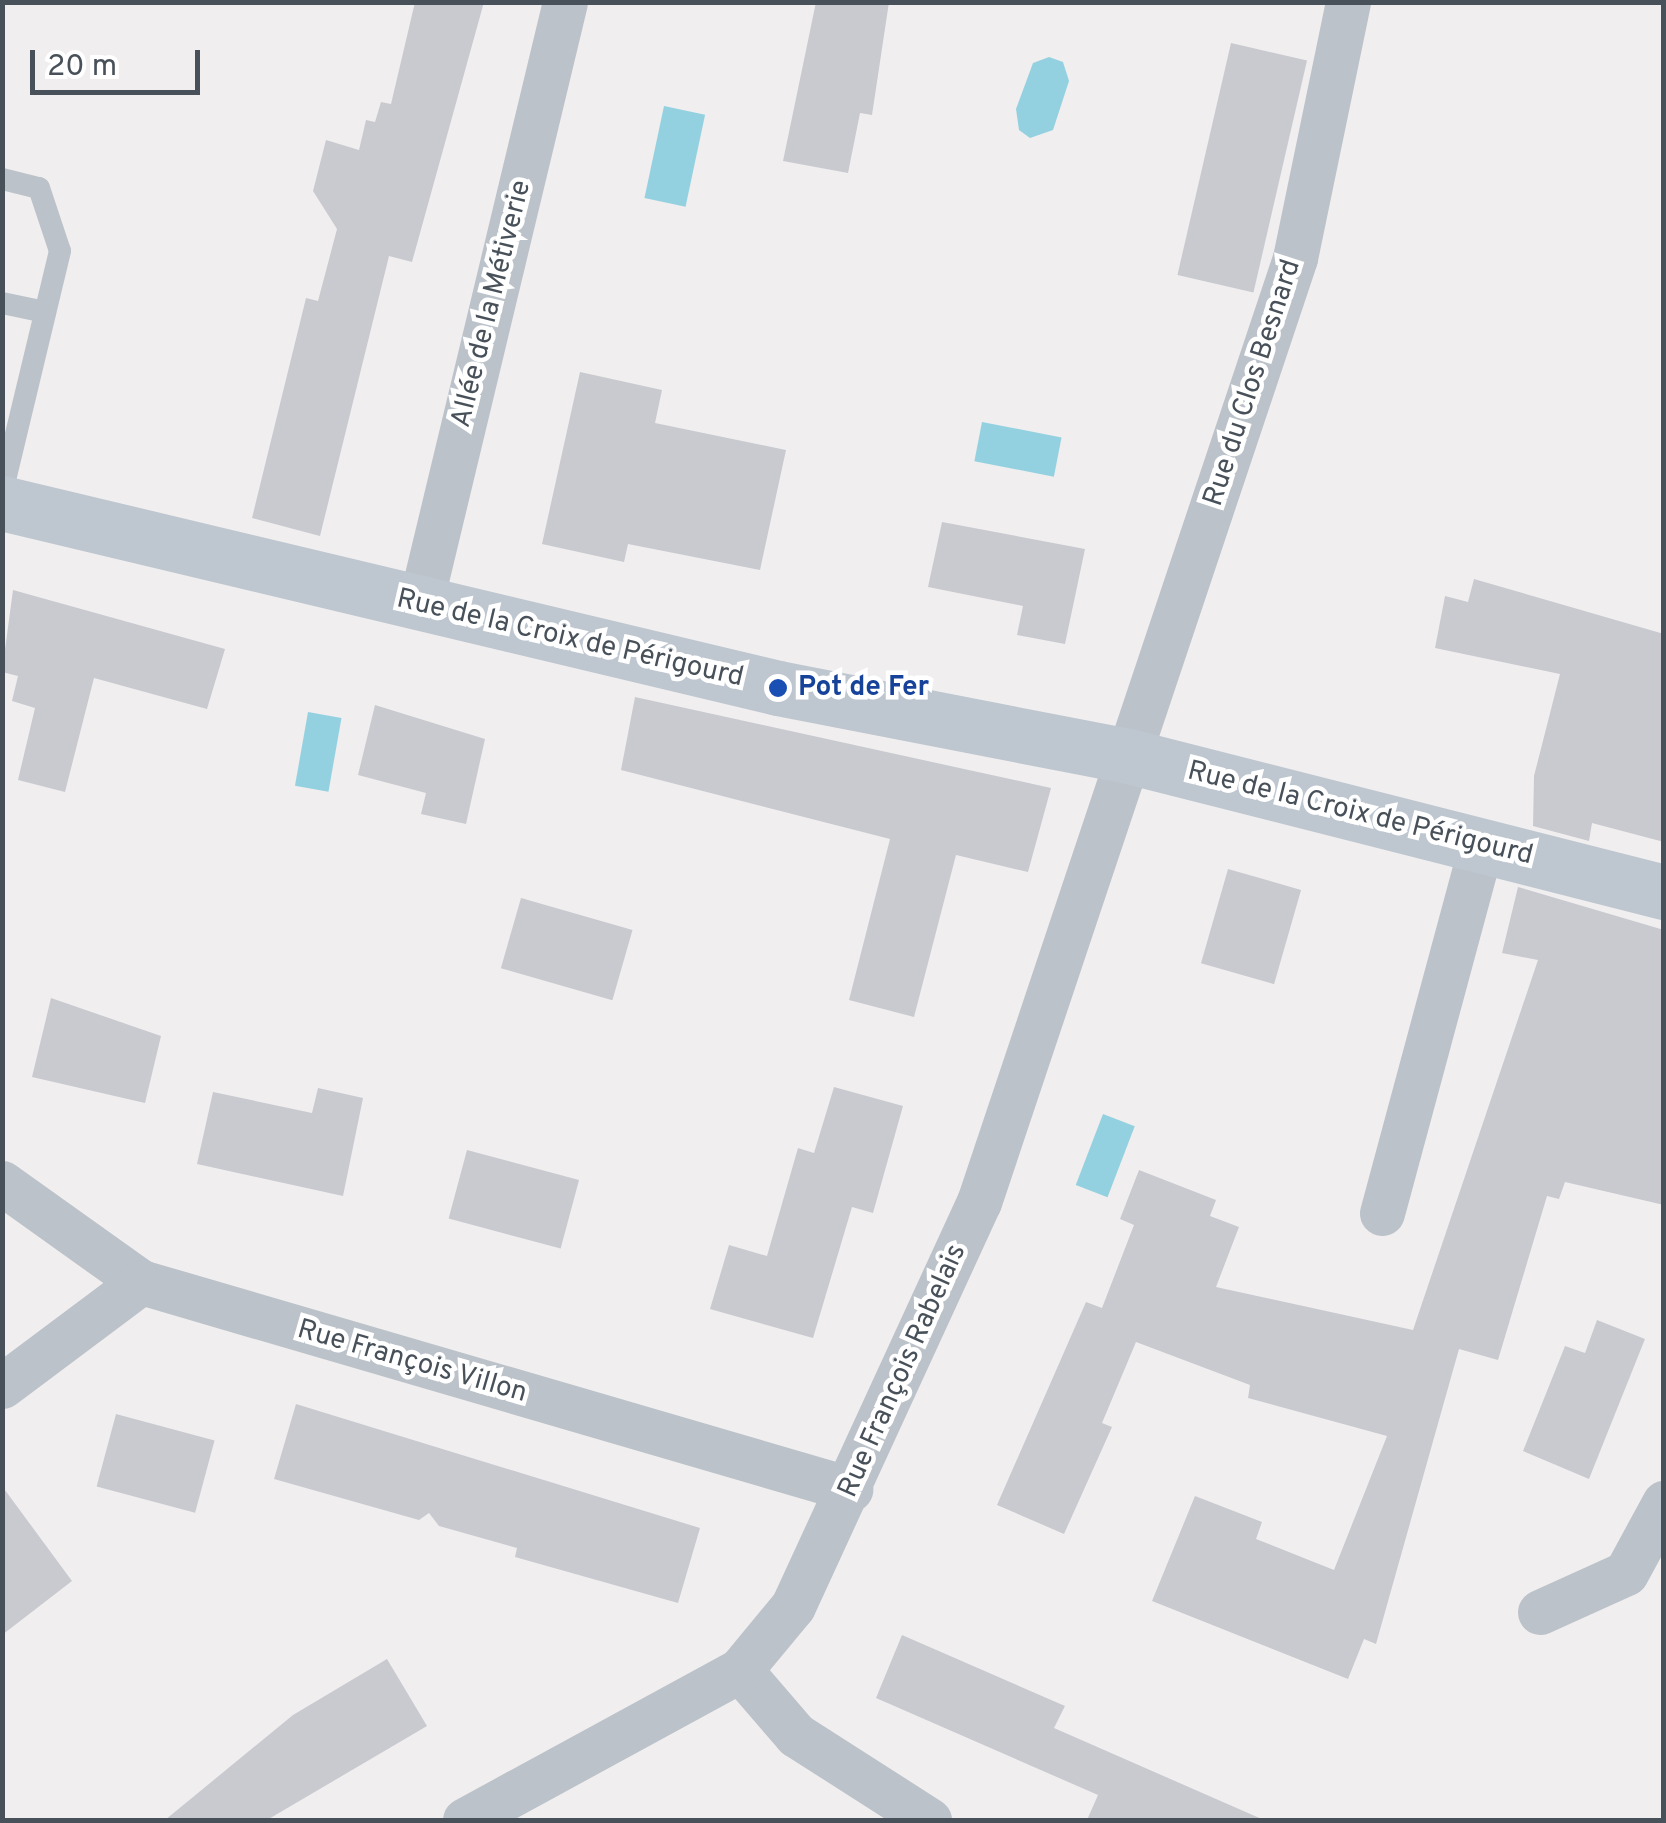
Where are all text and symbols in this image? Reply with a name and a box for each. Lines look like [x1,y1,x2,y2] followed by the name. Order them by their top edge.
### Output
[35,30,205,92] scale bar
[47,49,117,86] text: 20 m
[445,177,539,431] street label: Allée de la Métiverie
[1197,255,1309,511] street label: Rue du Clos Besnard
[393,583,747,695] street label: Rue de la Croix de Périgourd
[798,671,929,705] place label: Pot de Fer
[767,677,789,699] marker: Pot de Fer
[1184,755,1536,873] street label: Rue de la Croix de Périgourd
[832,1239,974,1503] street label: Rue François Rabelais
[293,1313,531,1411] street label: Rue François Villon

